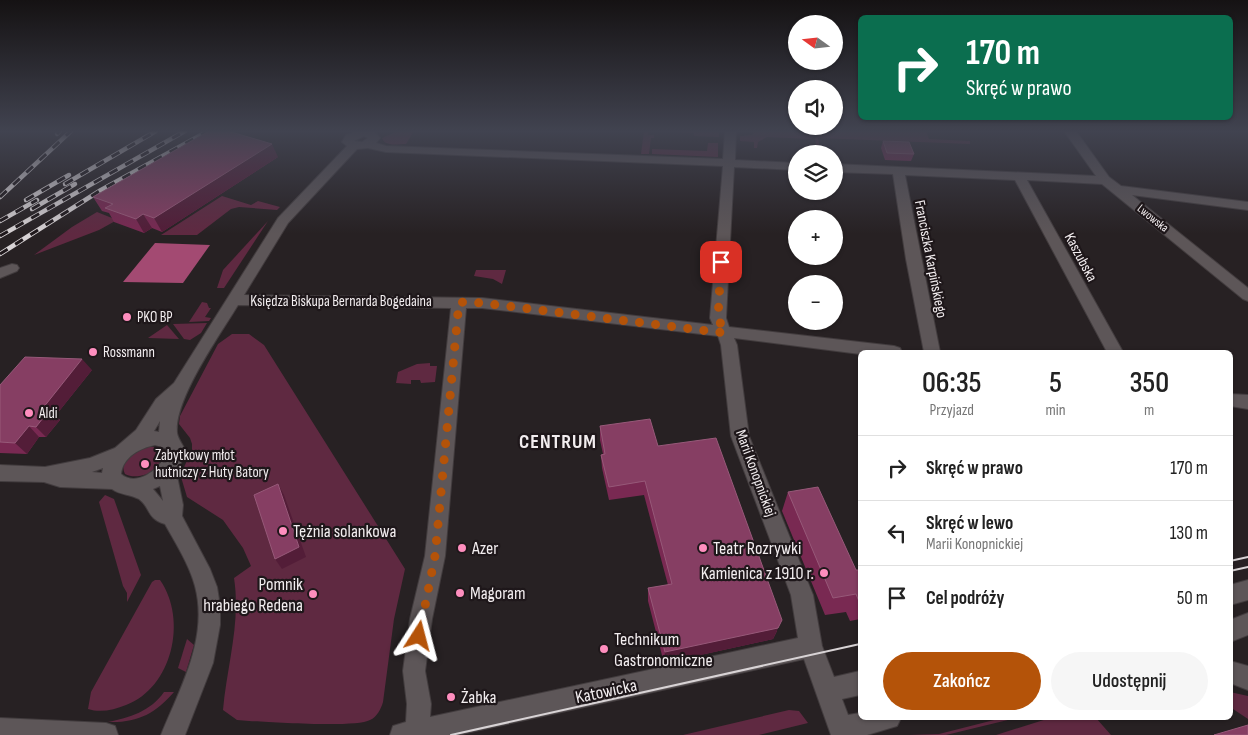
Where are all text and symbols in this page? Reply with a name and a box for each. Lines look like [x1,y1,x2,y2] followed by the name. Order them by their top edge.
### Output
[788,15,842,70] north arrow
[788,15,843,330] map controls
[966,32,1040,75] text: 170 m
[883,35,948,100] icon: right
[966,75,1072,102] text: Skręć w prawo
[788,80,843,135] button: sound
[788,145,843,200] button: layers
[910,199,951,320] street label: Franciszka Karpińskiego
[1134,201,1172,236] street label: Lwowska
[788,210,843,265] button: +
[1060,230,1101,285] street label: Kaszubska
[700,241,742,283] pin
[707,248,735,276] icon: arrive
[788,275,843,330] button: −
[250,292,432,311] street label: Księdza Biskupa Bernarda Bogedaina
[137,308,173,327] place label: PKO BP
[121,311,133,323] marker: PKO BP
[103,343,155,362] place label: Rossmann
[87,346,99,358] marker: Rossmann
[922,365,982,401] text: 06:35
[1049,365,1062,401] text: 5
[1129,365,1169,401] text: 350
[929,401,974,420] text: Przyjazd
[1045,401,1066,420] text: min
[1144,401,1154,420] text: m
[38,404,58,423] place label: Aldi
[23,407,35,419] marker: Aldi
[731,427,780,519] street label: Marii Konopnickiej
[519,430,597,454] district label: CENTRUM
[155,446,269,482] place label: Zabytkowy młot hutniczy z Huty Batory
[883,454,911,482] icon: right
[926,457,1023,480] text: Skręć w prawo
[1170,457,1208,480] text: 170 m
[139,458,151,470] marker: Zabytkowy młot hutniczy z Huty Batory
[926,512,1013,535] text: Skręć w lewo
[883,519,911,547] icon: left
[293,521,396,542] place label: Tężnia solankowa
[1170,522,1208,545] text: 130 m
[277,525,289,537] marker: Tężnia solankowa
[926,535,1023,554] text: Marii Konopnickiej
[471,538,498,559] place label: Azer
[713,538,801,559] place label: Teatr Rozrywki
[456,542,468,554] marker: Azer
[697,542,709,554] marker: Teatr Rozrywki
[701,563,814,584] place label: Kamienica z 1910 r.
[818,567,830,579] marker: Kamienica z 1910 r.
[203,574,303,616] place label: Pomnik hrabiego Redena
[470,583,526,604] place label: Magoram
[883,584,911,612] icon: arrive
[454,587,466,599] marker: Magoram
[926,587,1004,610] text: Cel podróży
[1177,587,1208,610] text: 50 m
[307,588,319,600] marker: Pomnik hrabiego Redena
[392,609,444,661] position arrow
[614,629,713,671] place label: Technikum Gastronomiczne
[598,643,610,655] marker: Technikum Gastronomiczne
[883,652,1041,710] button: Zakończ
[1051,652,1208,710] button: Udostępnij
[574,675,639,708] street label: Katowicka
[461,687,497,708] place label: Żabka
[445,691,457,703] marker: Żabka

